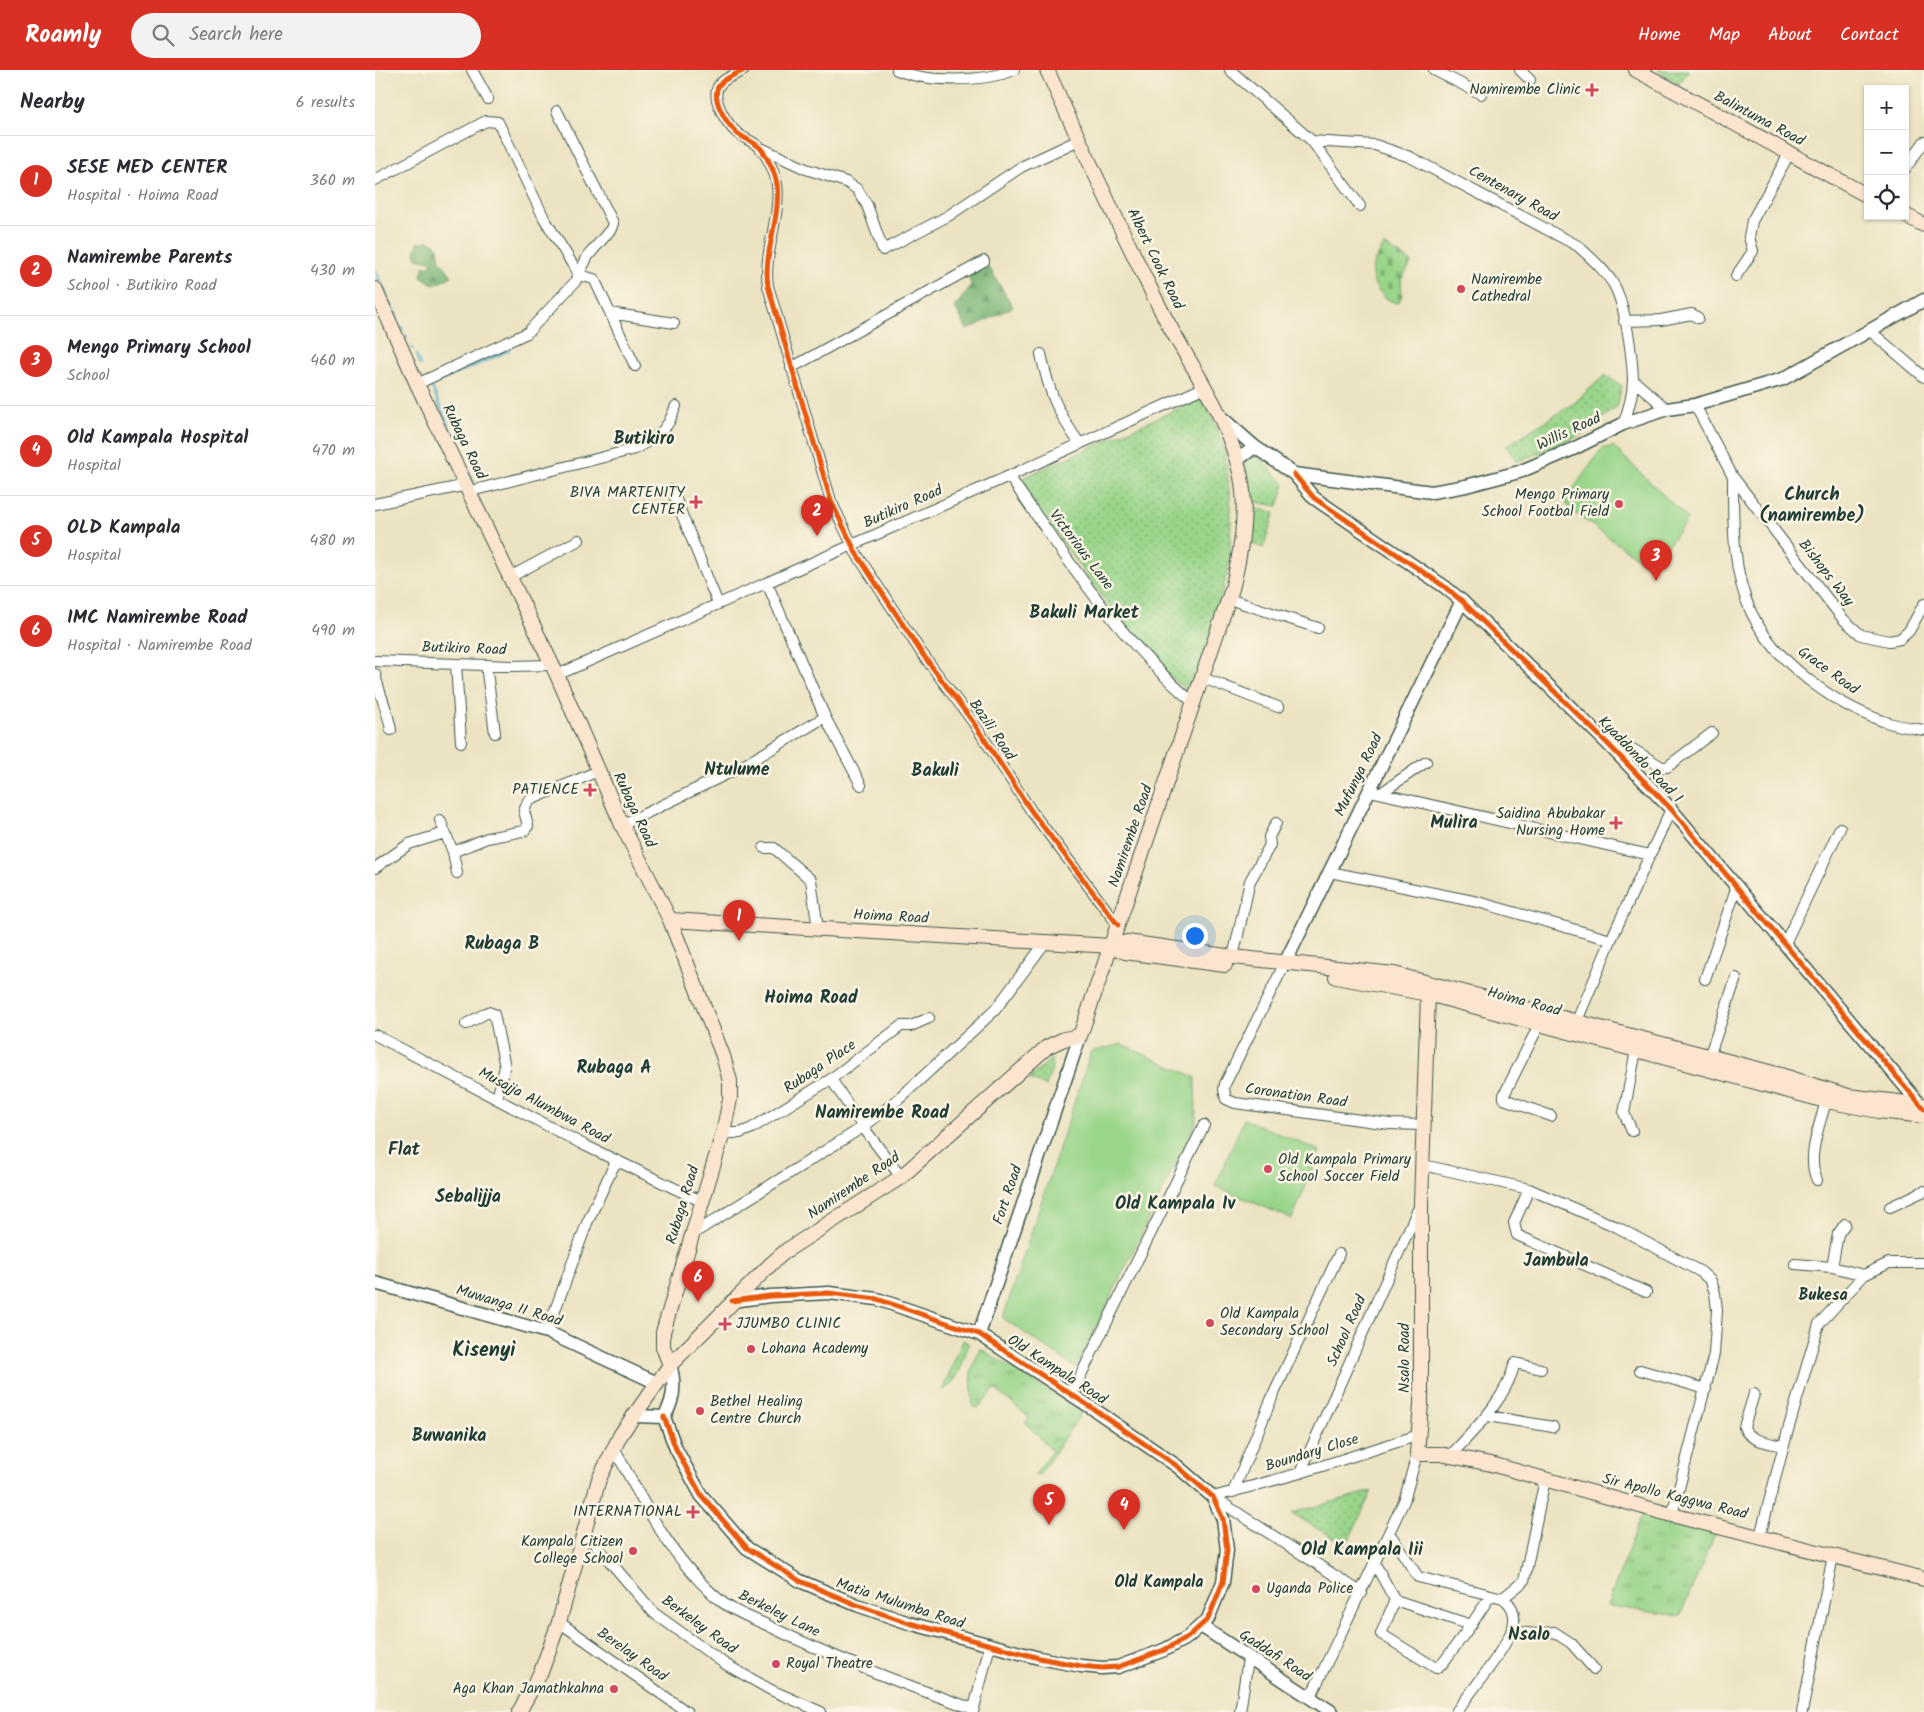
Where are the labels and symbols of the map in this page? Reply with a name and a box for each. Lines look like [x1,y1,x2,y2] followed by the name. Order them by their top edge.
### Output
[1470,78,1581,102] place label: Namirembe Clinic
[1585,83,1599,97] marker: Namirembe Clinic
[1709,85,1809,153] street label: Balintuma Road
[1464,159,1563,229] street label: Centenary Road
[1120,204,1190,314] street label: Albert Cook Road
[1471,268,1542,309] place label: Namirembe Cathedral
[1455,283,1467,295] marker: Namirembe Cathedral
[435,400,493,484] street label: Rubaga Road
[1533,406,1606,457] street label: Willis Road
[613,425,675,454] district label: Butikiro
[859,479,947,535] street label: Butikiro Road
[570,481,686,522] place label: BIVA MARTENITY CENTER
[1759,481,1865,531] district label: Church (namirembe)
[1482,483,1610,524] place label: Mengo Primary School Footbal Field
[689,495,703,509] marker: BIVA MARTENITY CENTER
[801,495,833,536] pin: 2
[1613,498,1625,510] marker: Mengo Primary School Footbal Field
[1043,505,1120,596] street label: Victorious Lane
[1792,534,1861,613] street label: Bishops Way
[1640,540,1672,581] pin: 3
[1029,599,1140,628] district label: Bakuli Market
[421,636,507,662] street label: Butikiro Road
[1792,641,1864,702] street label: Grace Road
[962,694,1022,766] street label: Bazili Road
[1592,711,1688,809] street label: Kyaddondo Road 1
[1328,729,1390,821] street label: Mufunya Road
[704,756,770,785] district label: Ntulume
[911,757,959,786] district label: Bakuli
[606,768,662,852] street label: Rubaga Road
[512,778,580,802] place label: PATIENCE
[1102,781,1160,891] street label: Namirembe Road
[583,783,597,797] marker: PATIENCE
[1496,802,1606,843] place label: Saidina Abubakar Nursing Home
[1430,809,1478,838] district label: Mulira
[1609,816,1623,830] marker: Saidina Abubakar Nursing Home
[723,900,755,941] pin: 1
[853,903,930,931] street label: Hoima Road
[1182,923,1208,949] your location
[465,930,539,959] district label: Rubaga B
[1484,981,1564,1023] street label: Hoima Road
[764,984,858,1013] district label: Hoima Road
[779,1034,861,1100] street label: Rubaga Place
[576,1054,652,1083] district label: Rubaga A
[474,1061,615,1151] street label: Musajja Alumbwa Road
[1243,1077,1349,1115] street label: Coronation Road
[815,1099,949,1128] district label: Namirembe Road
[388,1136,421,1165] district label: Flat
[803,1146,906,1226] street label: Namirembe Road
[1278,1148,1412,1189] place label: Old Kampala Primary School Soccer Field
[660,1162,706,1247] street label: Rubaga Road
[987,1162,1030,1228] street label: Fort Road
[1262,1163,1274,1175] marker: Old Kampala Primary School Soccer Field
[435,1183,501,1212] district label: Sebalijja
[1115,1190,1237,1219] district label: Old Kampala Iv
[1523,1247,1589,1276] district label: Jambula
[682,1261,714,1302] pin: 6
[453,1278,565,1334] street label: Muwanga II Road
[1798,1283,1848,1308] district label: Bukesa
[1321,1291,1374,1371] street label: School Road
[1220,1302,1329,1343] place label: Old Kampala Secondary School
[736,1312,841,1336] place label: JJUMBO CLINIC
[718,1317,732,1331] marker: JJUMBO CLINIC
[1204,1317,1216,1329] marker: Old Kampala Secondary School
[1393,1322,1417,1393] street label: Nsalo Road
[1002,1329,1112,1412] street label: Old Kampala Road
[452,1335,516,1367] district label: Kisenyi
[761,1337,869,1361] place label: Lohana Academy
[745,1343,757,1355] marker: Lohana Academy
[710,1390,803,1431] place label: Bethel Healing Centre Church
[694,1405,706,1417] marker: Bethel Healing Centre Church
[412,1422,486,1451] district label: Buwanika
[1262,1427,1362,1479] street label: Boundary Close
[1600,1467,1751,1527] street label: Sir Apollo Kaggwa Road
[1033,1484,1065,1525] pin: 5
[1108,1489,1140,1530] pin: 4
[573,1500,682,1524] place label: INTERNATIONAL
[686,1505,700,1519] marker: INTERNATIONAL
[521,1530,623,1571] place label: Kampala Citizen College School
[1301,1536,1423,1565] district label: Old Kampala Iii
[627,1545,639,1557] marker: Kampala Citizen College School
[1114,1570,1204,1595] district label: Old Kampala
[832,1572,968,1636] street label: Matia Mulumba Road
[1266,1577,1354,1601] place label: Uganda Police
[1250,1583,1262,1595] marker: Uganda Police
[734,1584,824,1644] street label: Berkeley Lane
[656,1589,742,1661] street label: Berkeley Road
[1508,1621,1550,1650] district label: Nsalo
[592,1622,673,1689] street label: Berelay Road
[1234,1624,1316,1689] street label: Gaddafi Road
[786,1652,873,1676] place label: Royal Theatre
[770,1658,782,1670] marker: Royal Theatre
[453,1677,604,1701] place label: Aga Khan Jamathkahna
[608,1683,620,1695] marker: Aga Khan Jamathkahna

